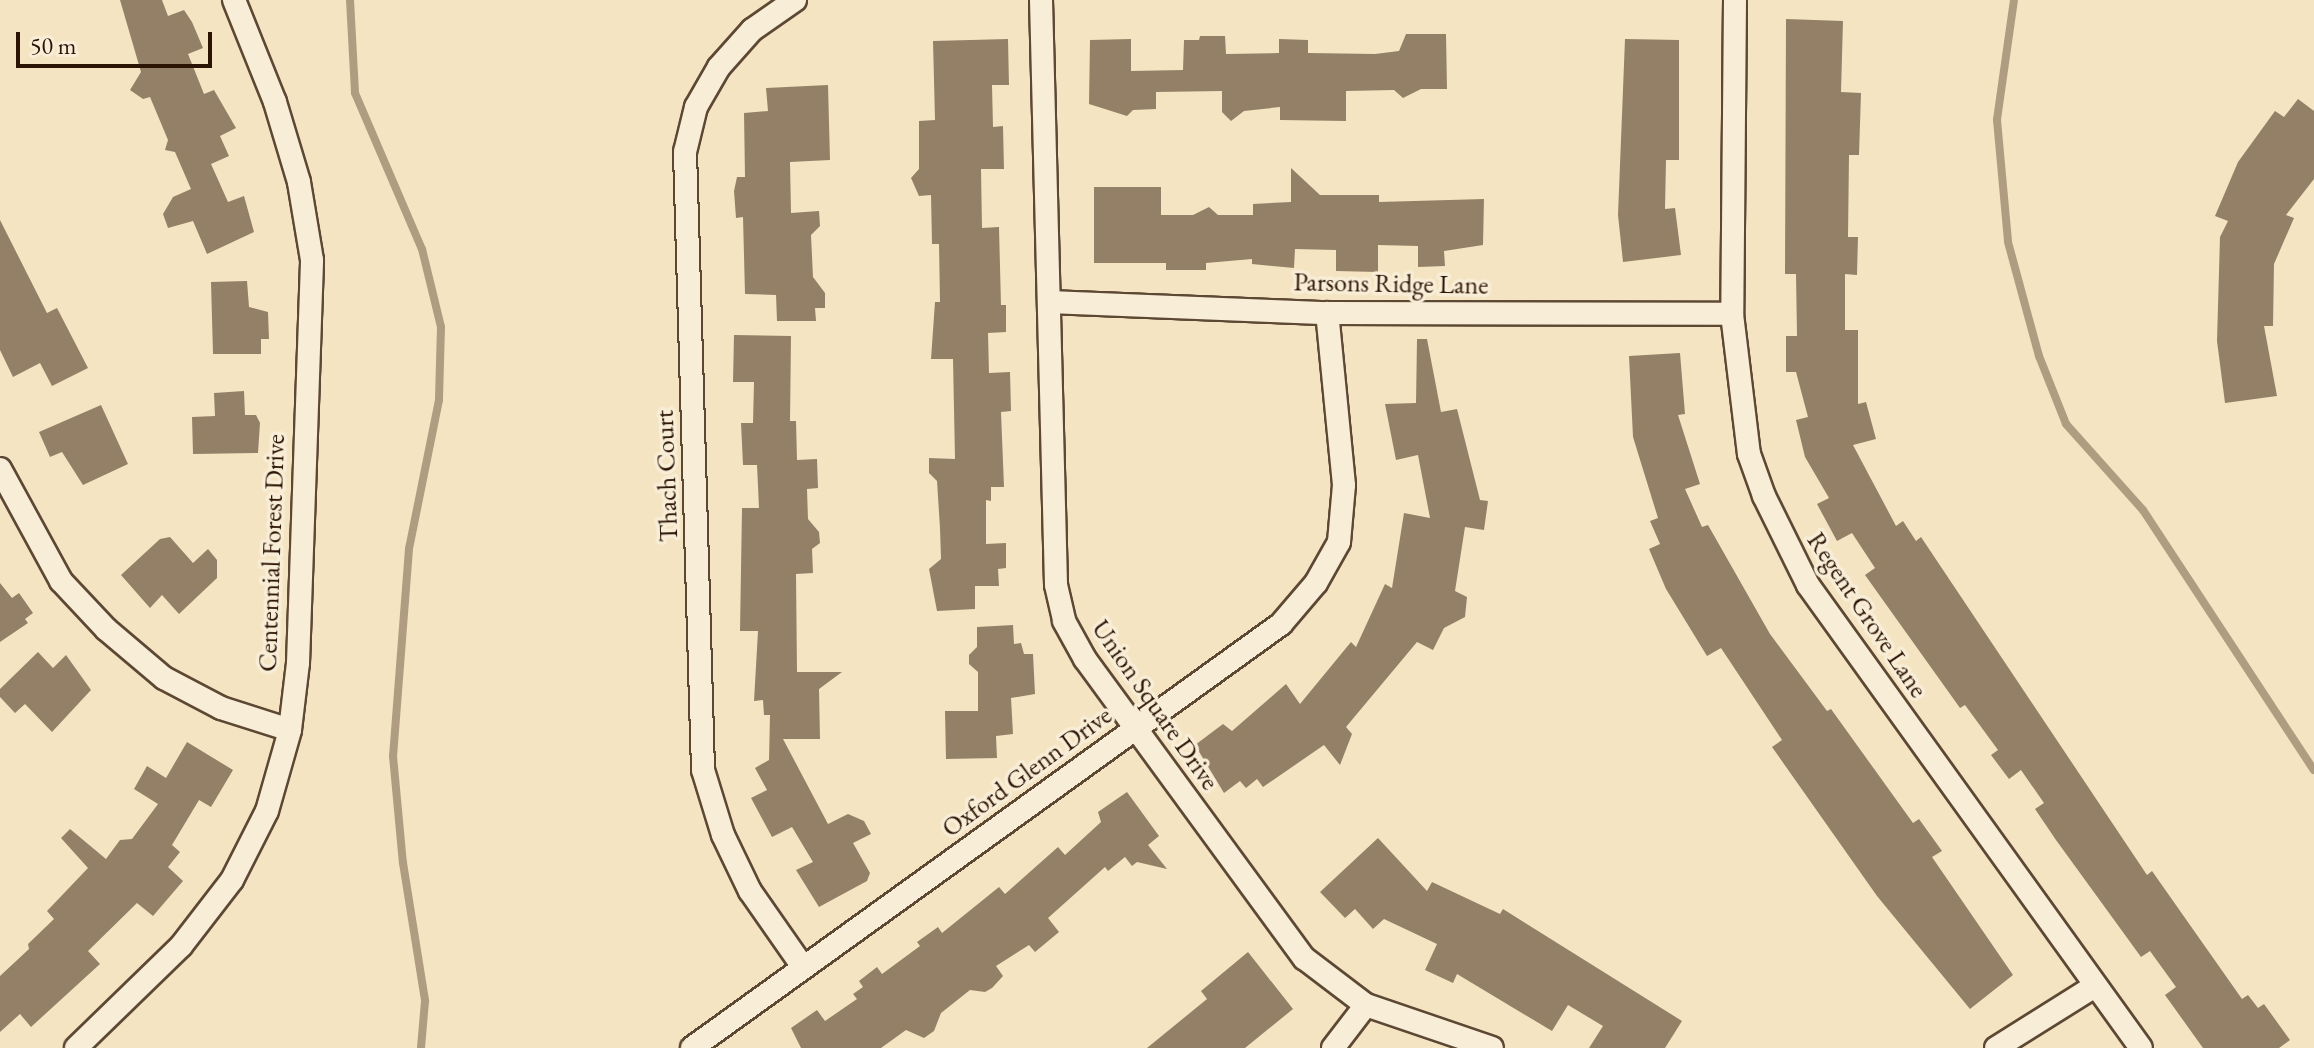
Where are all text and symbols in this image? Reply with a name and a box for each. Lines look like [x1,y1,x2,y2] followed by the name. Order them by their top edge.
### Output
[20,16,216,66] scale bar
[30,30,77,61] text: 50 m
[1293,267,1489,301] street label: Parsons Ridge Lane
[649,409,685,543] street label: Thach Court
[252,434,292,672] street label: Centennial Forest Drive
[1800,526,1934,704] street label: Regent Grove Lane
[1085,614,1225,796] street label: Union Square Drive
[936,700,1118,844] street label: Oxford Glenn Drive

